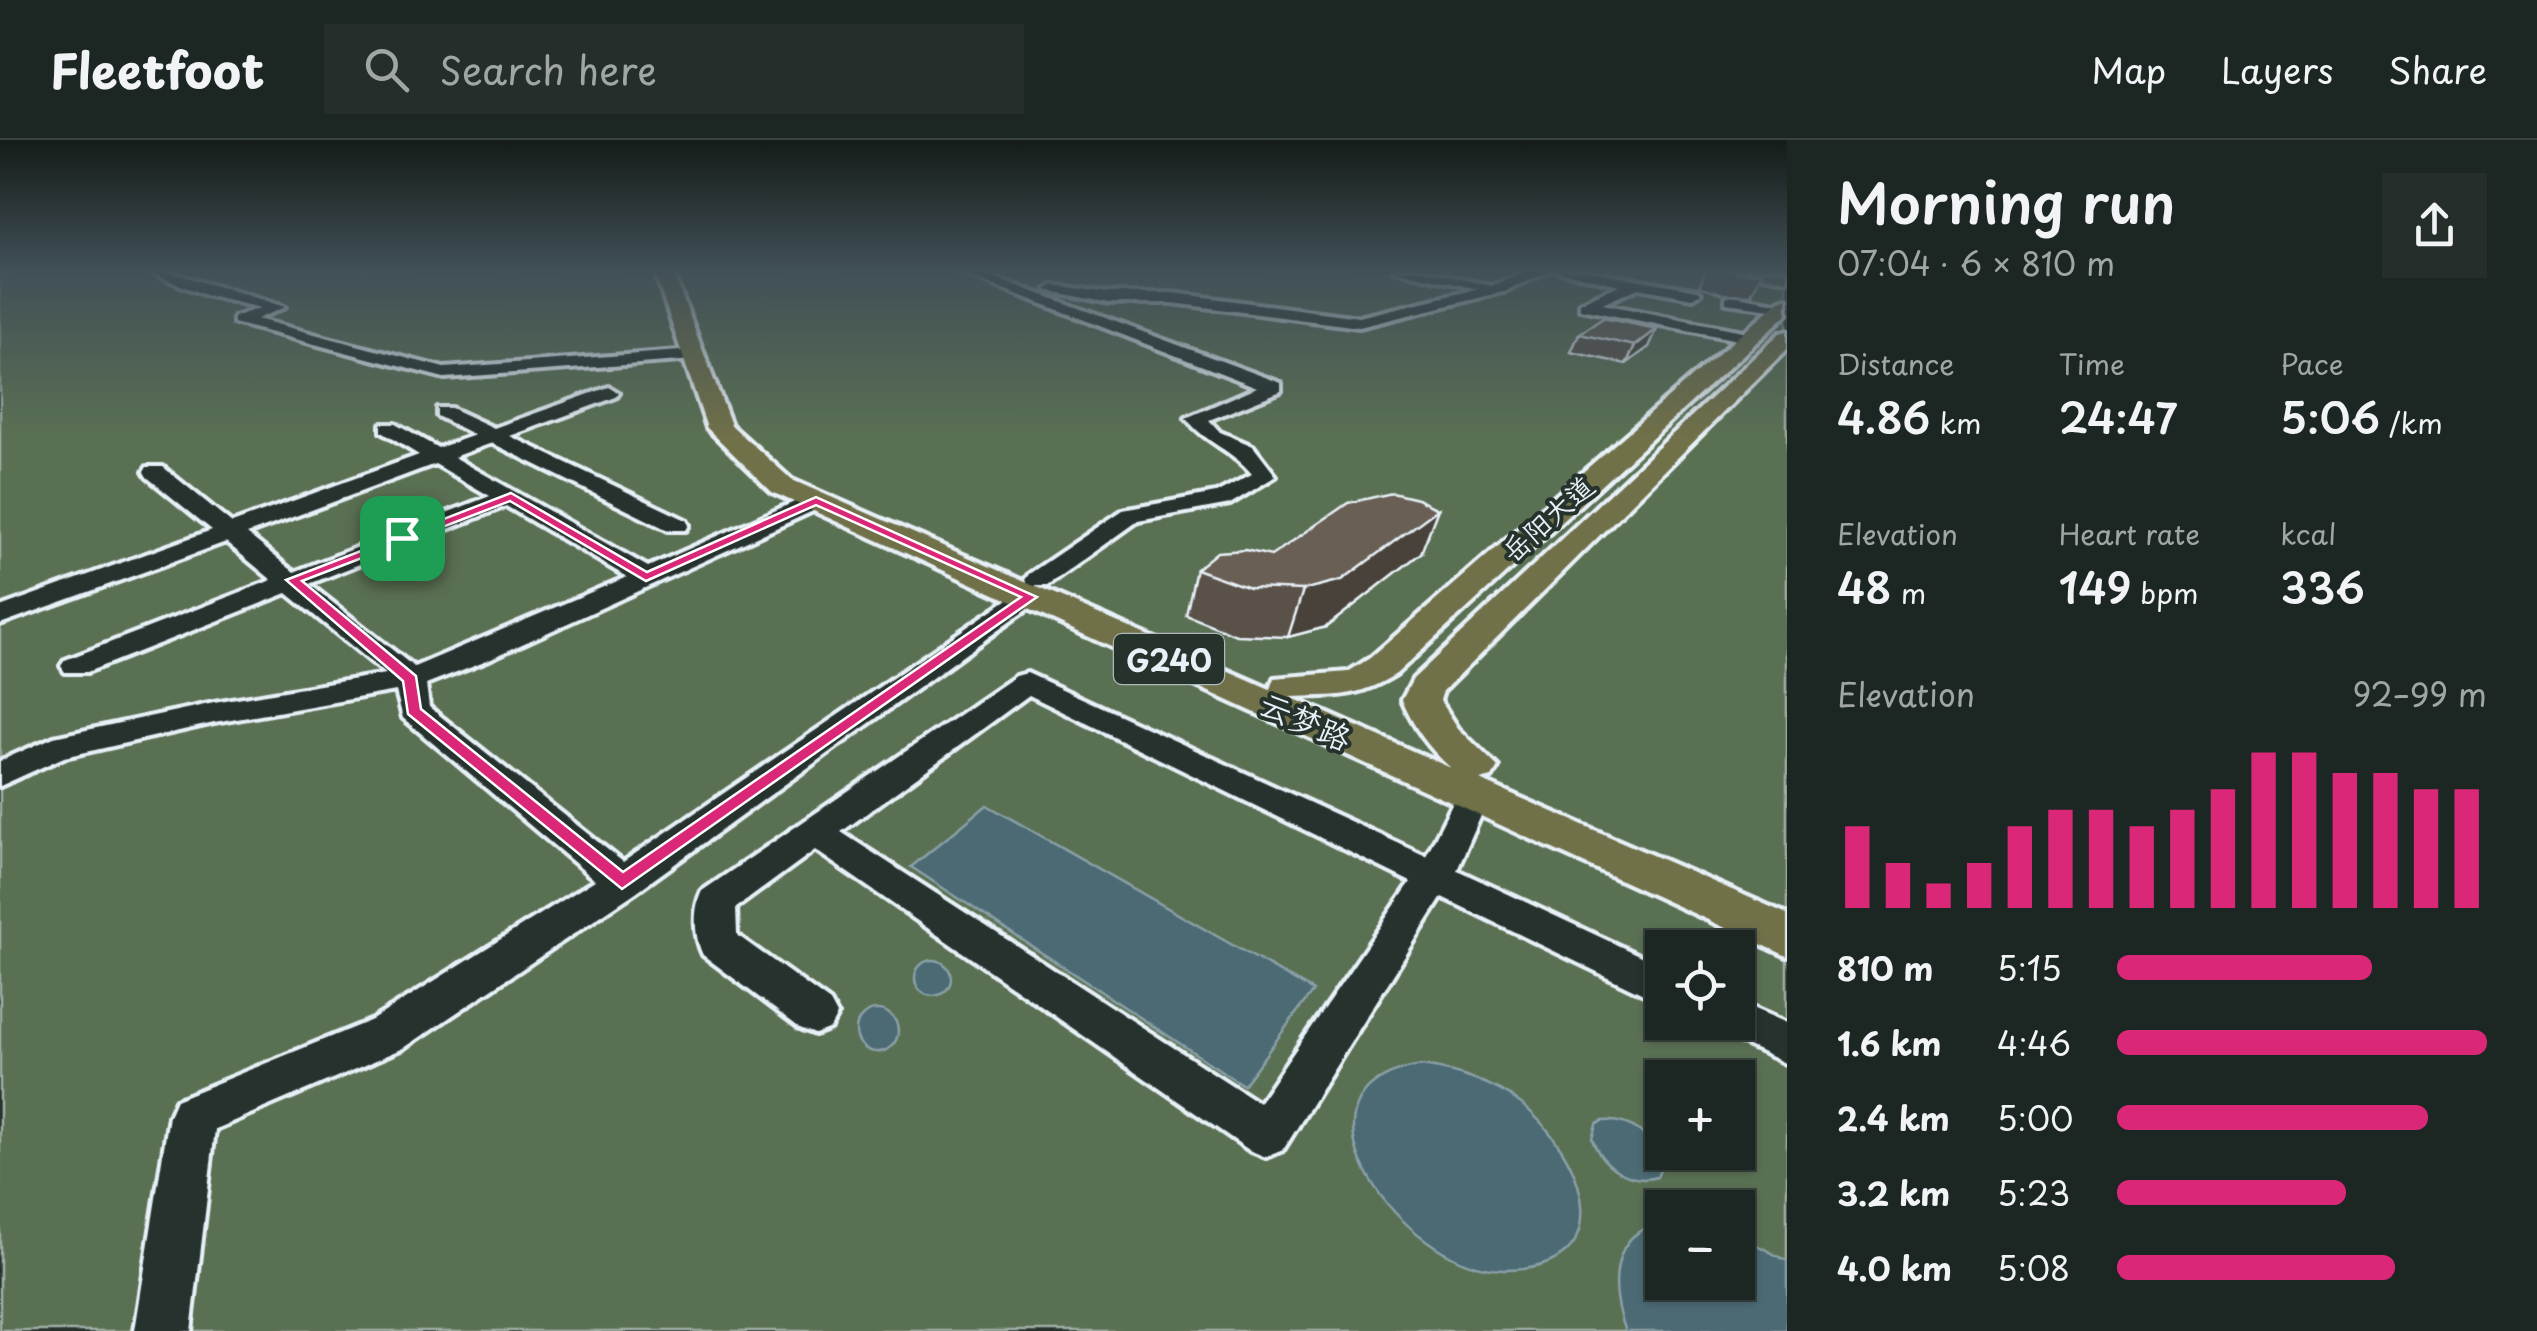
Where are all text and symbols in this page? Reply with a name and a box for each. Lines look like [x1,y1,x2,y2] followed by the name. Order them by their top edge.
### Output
[324,24,1024,114] search box
[50,33,264,105] text: Fleetfoot
[439,41,657,98] text: Search here
[359,42,414,97] icon: search
[2091,43,2166,96] text: Map
[2221,43,2333,96] text: Layers
[2388,43,2487,96] text: Share
[1837,160,2175,243] text: Morning run
[2382,173,2487,278] button: share
[1837,239,2115,287] text: 07:04 · 6 × 810 m
[1837,342,1955,385] text: Distance
[2059,342,2125,385] text: Time
[2280,342,2344,385] text: Pace
[1837,385,1930,448] text: 4.86
[2059,385,2177,448] text: 24:47
[2280,385,2380,448] text: 5:06
[1930,401,1982,444] text: km
[2380,401,2443,444] text: /km
[1491,465,1603,571] street label: 岳阳大道
[360,496,445,581] pin
[375,511,430,566] icon: arrive
[1837,512,1958,555] text: Elevation
[2059,512,2200,555] text: Heart rate
[2280,512,2336,555] text: kcal
[1837,555,1892,618] text: 48
[2059,555,2131,618] text: 149
[2280,555,2365,618] text: 336
[1892,571,1926,614] text: m
[2131,571,2199,614] text: bpm
[1114,634,1224,684] road number: G240
[1837,670,1975,718] text: Elevation
[2353,670,2487,718] text: 92–99 m
[1252,679,1360,761] street label: 云梦路
[1645,930,1755,1300] map controls
[1645,930,1755,1040] button: locate
[1837,944,1933,992] text: 810 m
[1997,944,2062,992] text: 5:15
[1837,1019,1942,1067] text: 1.6 km
[1997,1019,2071,1067] text: 4:46
[1645,1060,1755,1170] button: +
[1837,1094,1950,1142] text: 2.4 km
[1997,1094,2074,1142] text: 5:00
[1837,1169,1950,1217] text: 3.2 km
[1997,1169,2070,1217] text: 5:23
[1645,1190,1755,1300] button: −
[1837,1244,1952,1292] text: 4.0 km
[1997,1244,2070,1292] text: 5:08

